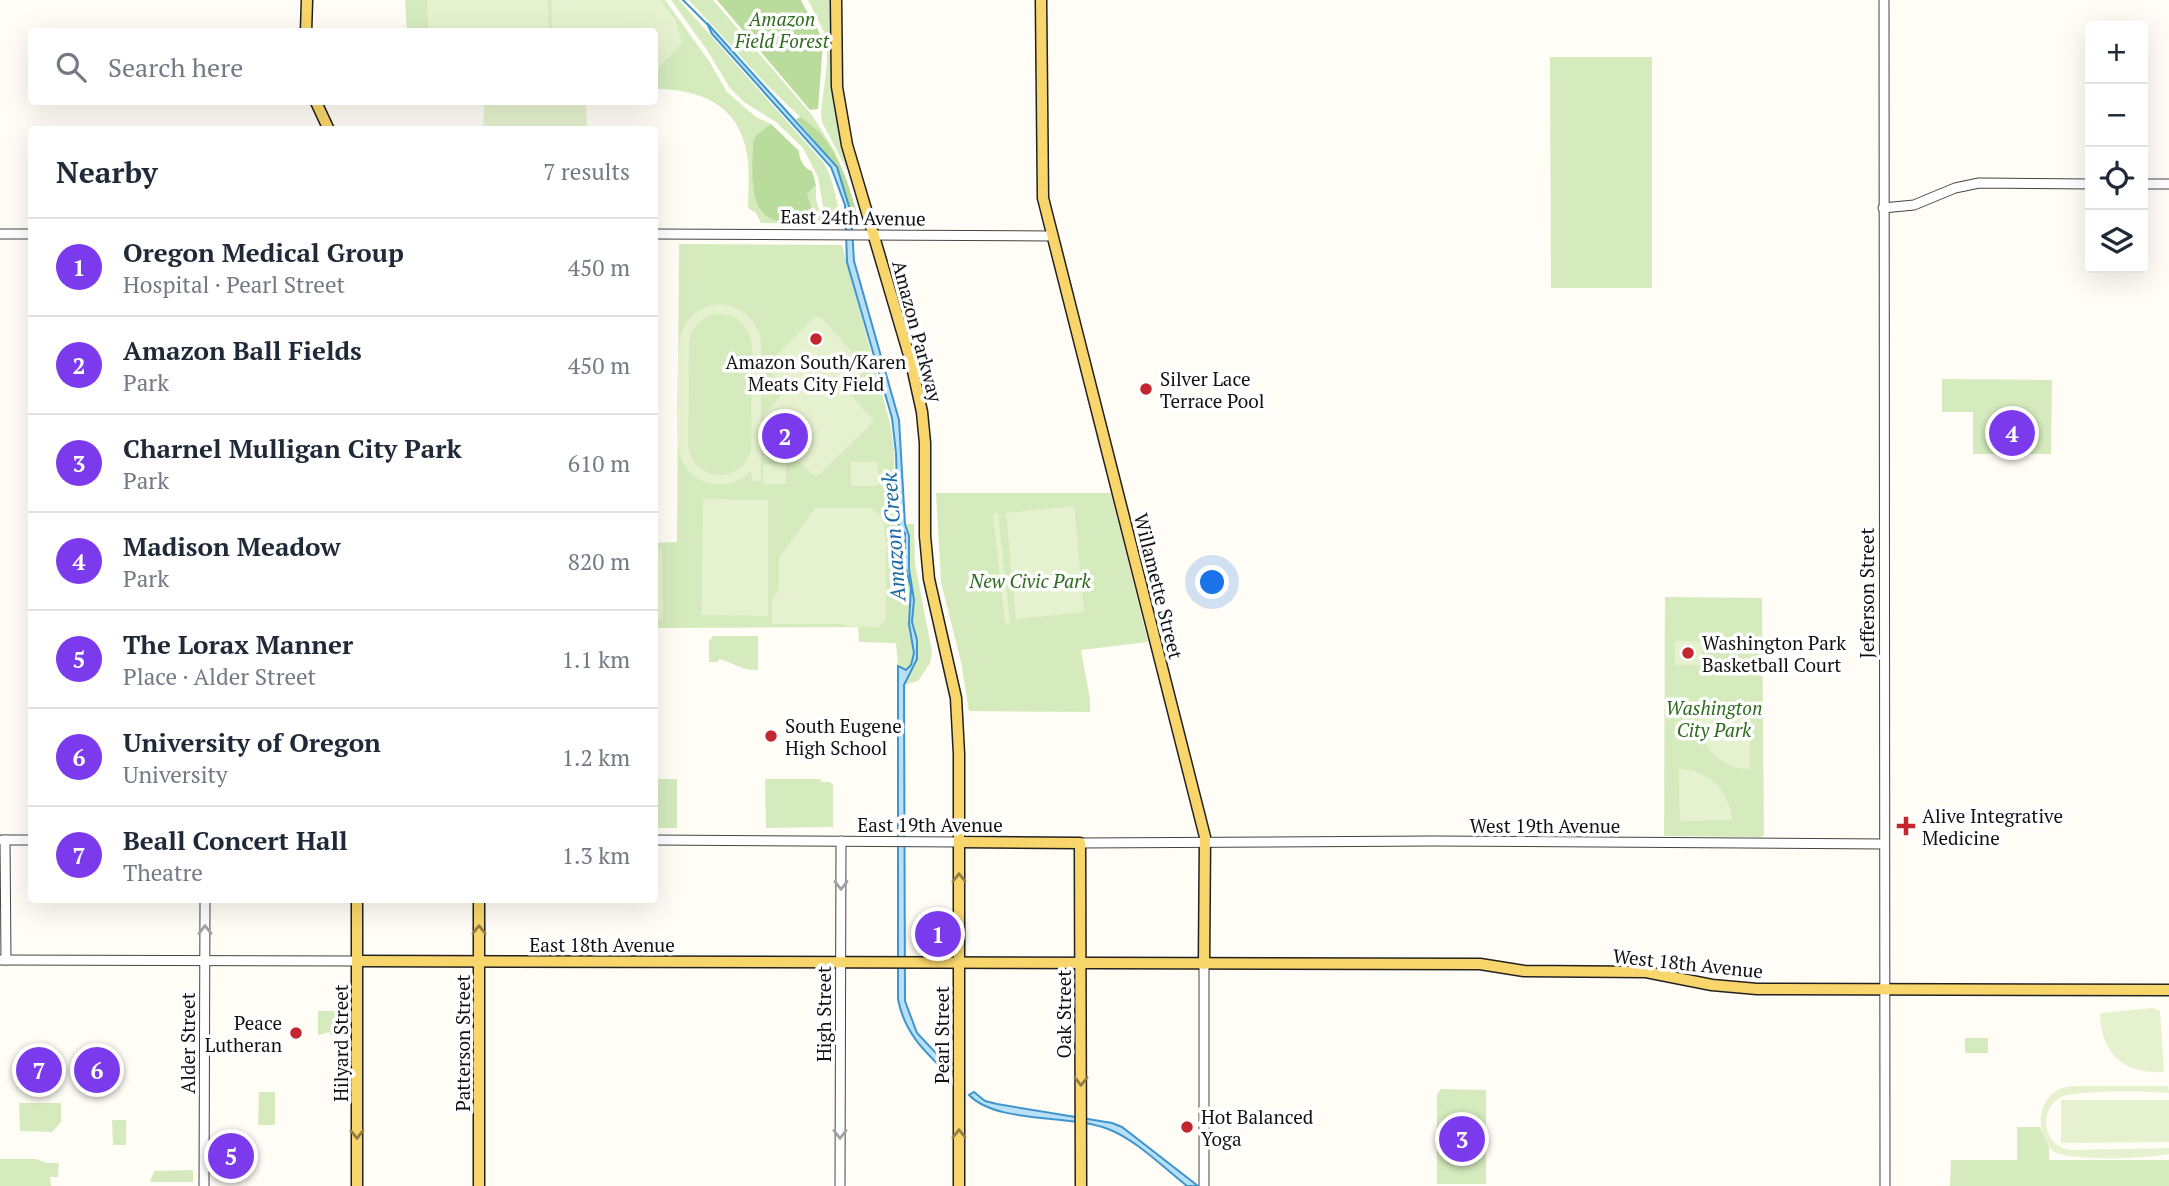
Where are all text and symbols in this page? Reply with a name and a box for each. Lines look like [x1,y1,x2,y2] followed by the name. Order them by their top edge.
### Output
[734,6,830,53] park label: Amazon Field Forest
[2085,21,2148,273] map controls
[2085,21,2148,84] button: +
[28,28,658,105] search box
[52,48,90,86] icon: search
[108,50,243,84] text: Search here
[2085,84,2148,147] button: −
[2085,147,2148,210] button: locate
[56,152,158,192] text: Nearby
[543,156,630,187] text: 7 results
[780,203,926,231] street label: East 24th Avenue
[2085,210,2148,273] button: layers
[123,235,404,269] text: Oregon Medical Group
[73,252,86,283] text: 1
[568,252,630,283] text: 450 m
[887,258,949,405] street label: Amazon Parkway
[123,269,345,300] text: Hospital · Pearl Street
[808,331,824,347] marker: Amazon South/Karen Meats City Field
[123,333,362,367] text: Amazon Ball Fields
[726,349,906,396] place label: Amazon South/Karen Meats City Field
[73,350,86,381] text: 2
[568,350,630,381] text: 450 m
[1160,366,1264,413] place label: Silver Lace Terrace Pool
[123,367,169,398] text: Park
[1138,381,1154,397] marker: Silver Lace Terrace Pool
[1989,407,2035,459] pin: 4
[762,410,808,462] pin: 2
[123,431,462,465] text: Charnel Mulligan City Park
[73,448,86,479] text: 3
[568,448,630,479] text: 610 m
[123,465,169,496] text: Park
[874,471,912,604] water label: Amazon Creek
[1129,510,1189,662] street label: Willamette Street
[1854,528,1879,658] street label: Jefferson Street
[123,529,341,563] text: Madison Meadow
[73,546,86,577] text: 4
[568,546,630,577] text: 820 m
[123,563,169,594] text: Park
[1195,565,1229,599] your location
[968,568,1091,593] park label: New Civic Park
[123,627,353,661] text: The Lorax Manner
[1702,630,1846,677] place label: Washington Park Basketball Court
[73,644,86,675] text: 5
[562,644,630,675] text: 1.1 km
[1680,645,1696,661] marker: Washington Park Basketball Court
[123,661,316,692] text: Place · Alder Street
[1666,695,1762,742] park label: Washington City Park
[785,713,902,760] place label: South Eugene High School
[123,725,381,759] text: University of Oregon
[763,728,779,744] marker: South Eugene High School
[73,742,86,773] text: 6
[562,742,630,773] text: 1.2 km
[123,759,228,790] text: University
[1922,803,2063,850] place label: Alive Integrative Medicine
[857,812,1003,837] street label: East 19th Avenue
[1470,813,1620,838] street label: West 19th Avenue
[1896,816,1916,836] marker: Alive Integrative Medicine
[123,823,348,857] text: Beall Concert Hall
[73,840,86,871] text: 7
[562,840,630,871] text: 1.3 km
[123,857,203,888] text: Theatre
[951,872,967,883] one-way arrow
[833,880,849,890] one-way arrow
[915,908,961,960] pin: 1
[197,924,213,935] one-way arrow
[471,925,487,935] one-way arrow
[529,932,675,957] street label: East 18th Avenue
[1612,943,1764,983] street label: West 18th Avenue
[811,966,836,1062] street label: High Street
[1051,970,1076,1058] street label: Oak Street
[450,974,475,1112] street label: Patterson Street
[328,984,353,1102] street label: Hilyard Street
[929,986,954,1084] street label: Pearl Street
[175,992,200,1094] street label: Alder Street
[205,1010,282,1057] place label: Peace Lutheran
[288,1025,304,1041] marker: Peace Lutheran
[16,1044,62,1096] pin: 7
[74,1044,120,1096] pin: 6
[1073,1076,1089,1086] one-way arrow
[1201,1104,1314,1151] place label: Hot Balanced Yoga
[1439,1113,1485,1165] pin: 3
[1179,1119,1195,1135] marker: Hot Balanced Yoga
[951,1128,967,1139] one-way arrow
[349,1129,365,1140] one-way arrow
[832,1129,848,1140] one-way arrow
[208,1130,254,1182] pin: 5

